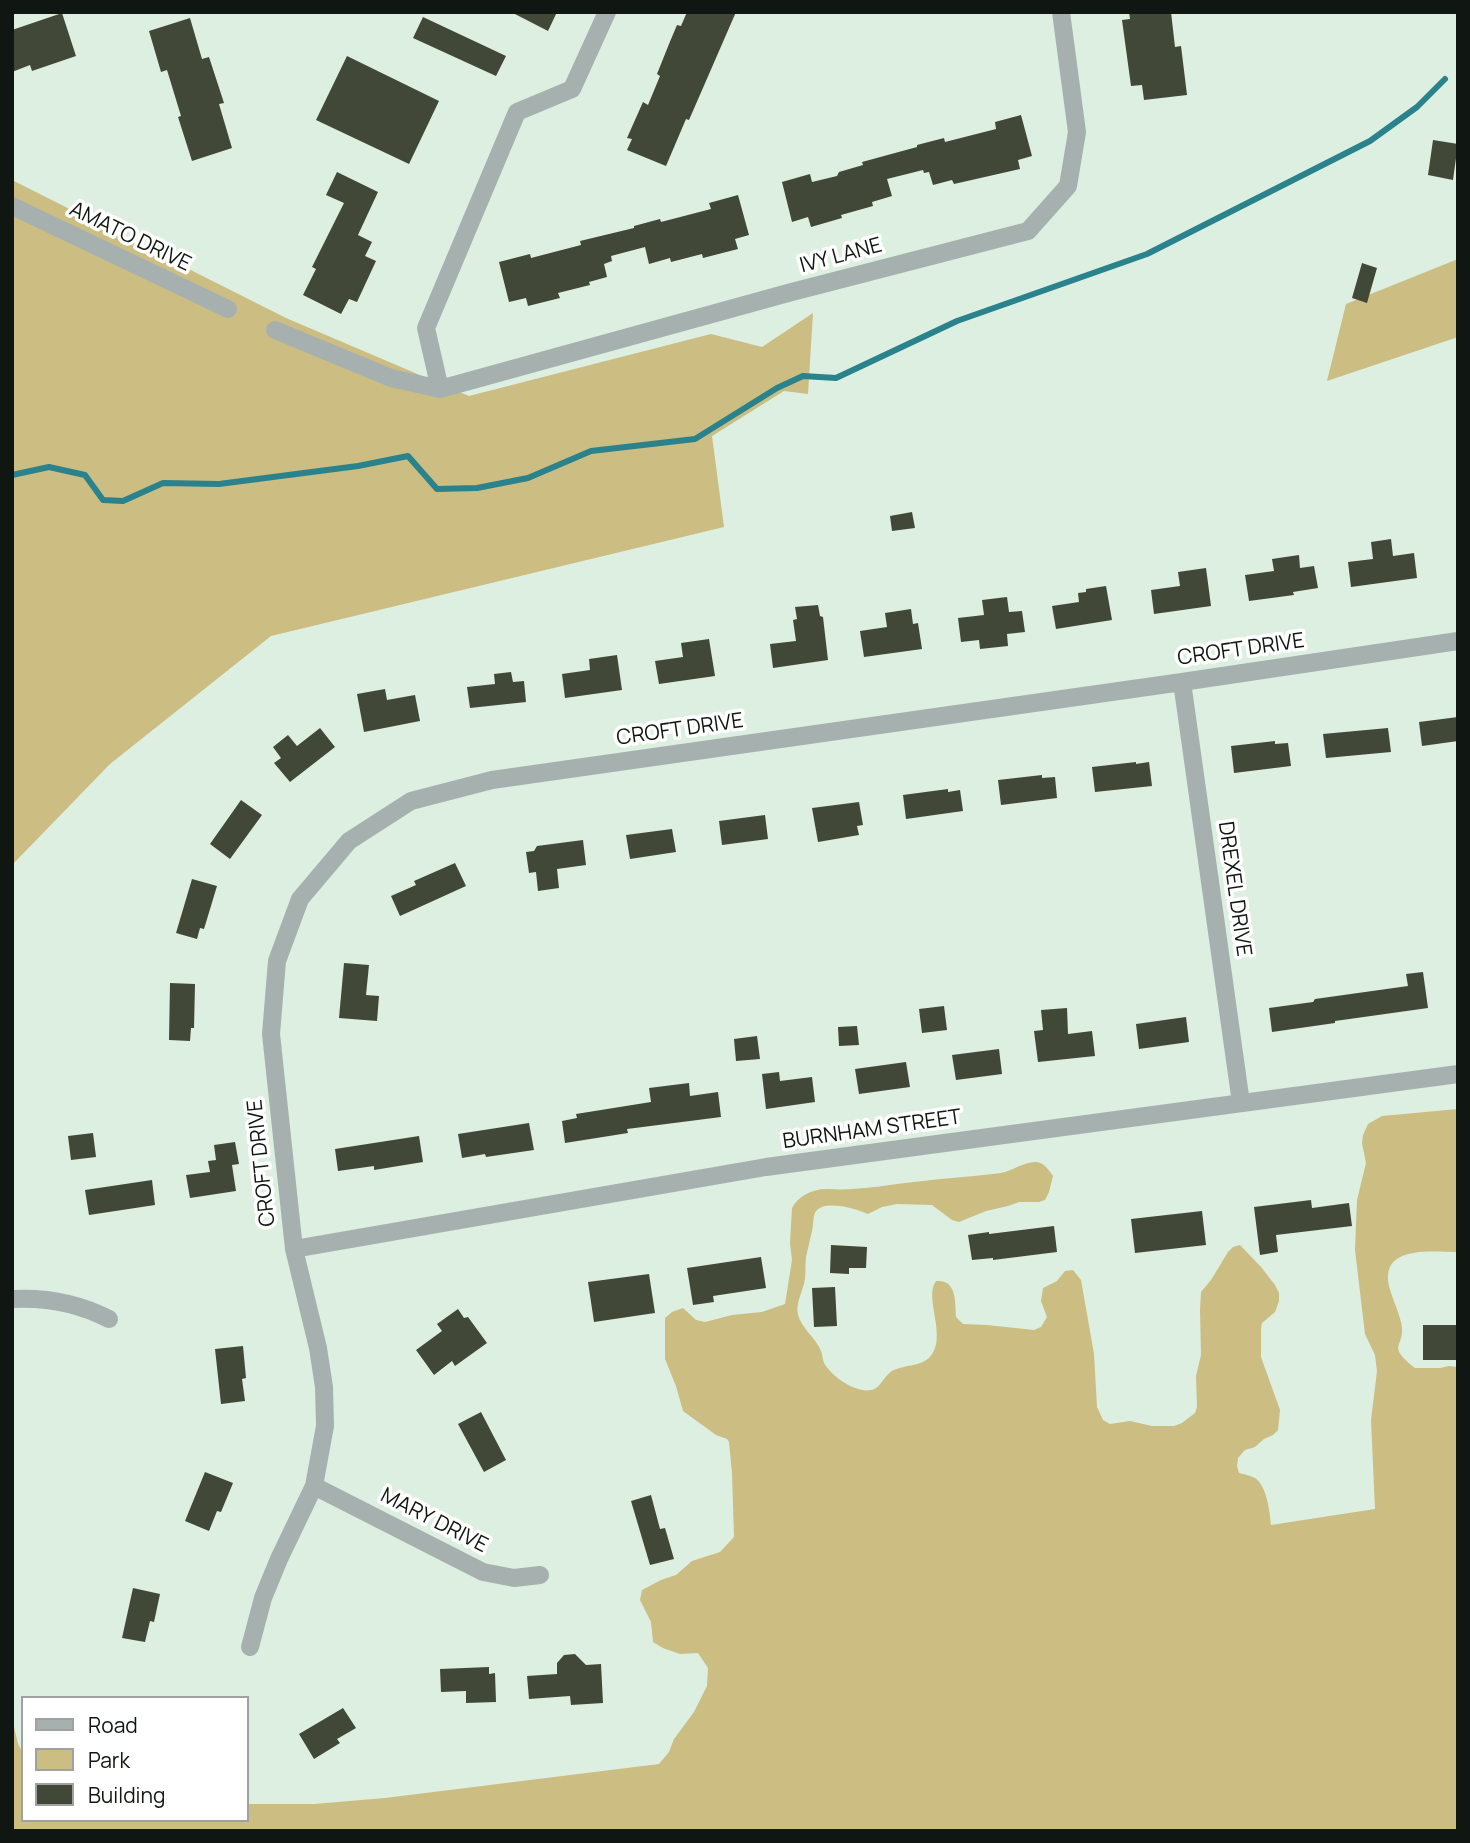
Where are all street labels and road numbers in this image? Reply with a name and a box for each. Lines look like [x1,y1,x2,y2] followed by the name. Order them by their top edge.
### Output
[65,197,195,277] street label: AMATO DRIVE
[797,233,885,279] street label: IVY LANE
[1176,629,1306,671] street label: CROFT DRIVE
[615,709,745,751] street label: CROFT DRIVE
[1212,820,1256,958] street label: DREXEL DRIVE
[243,1098,281,1228] street label: CROFT DRIVE
[781,1105,963,1155] street label: BURNHAM STREET
[376,1483,492,1559] street label: MARY DRIVE

